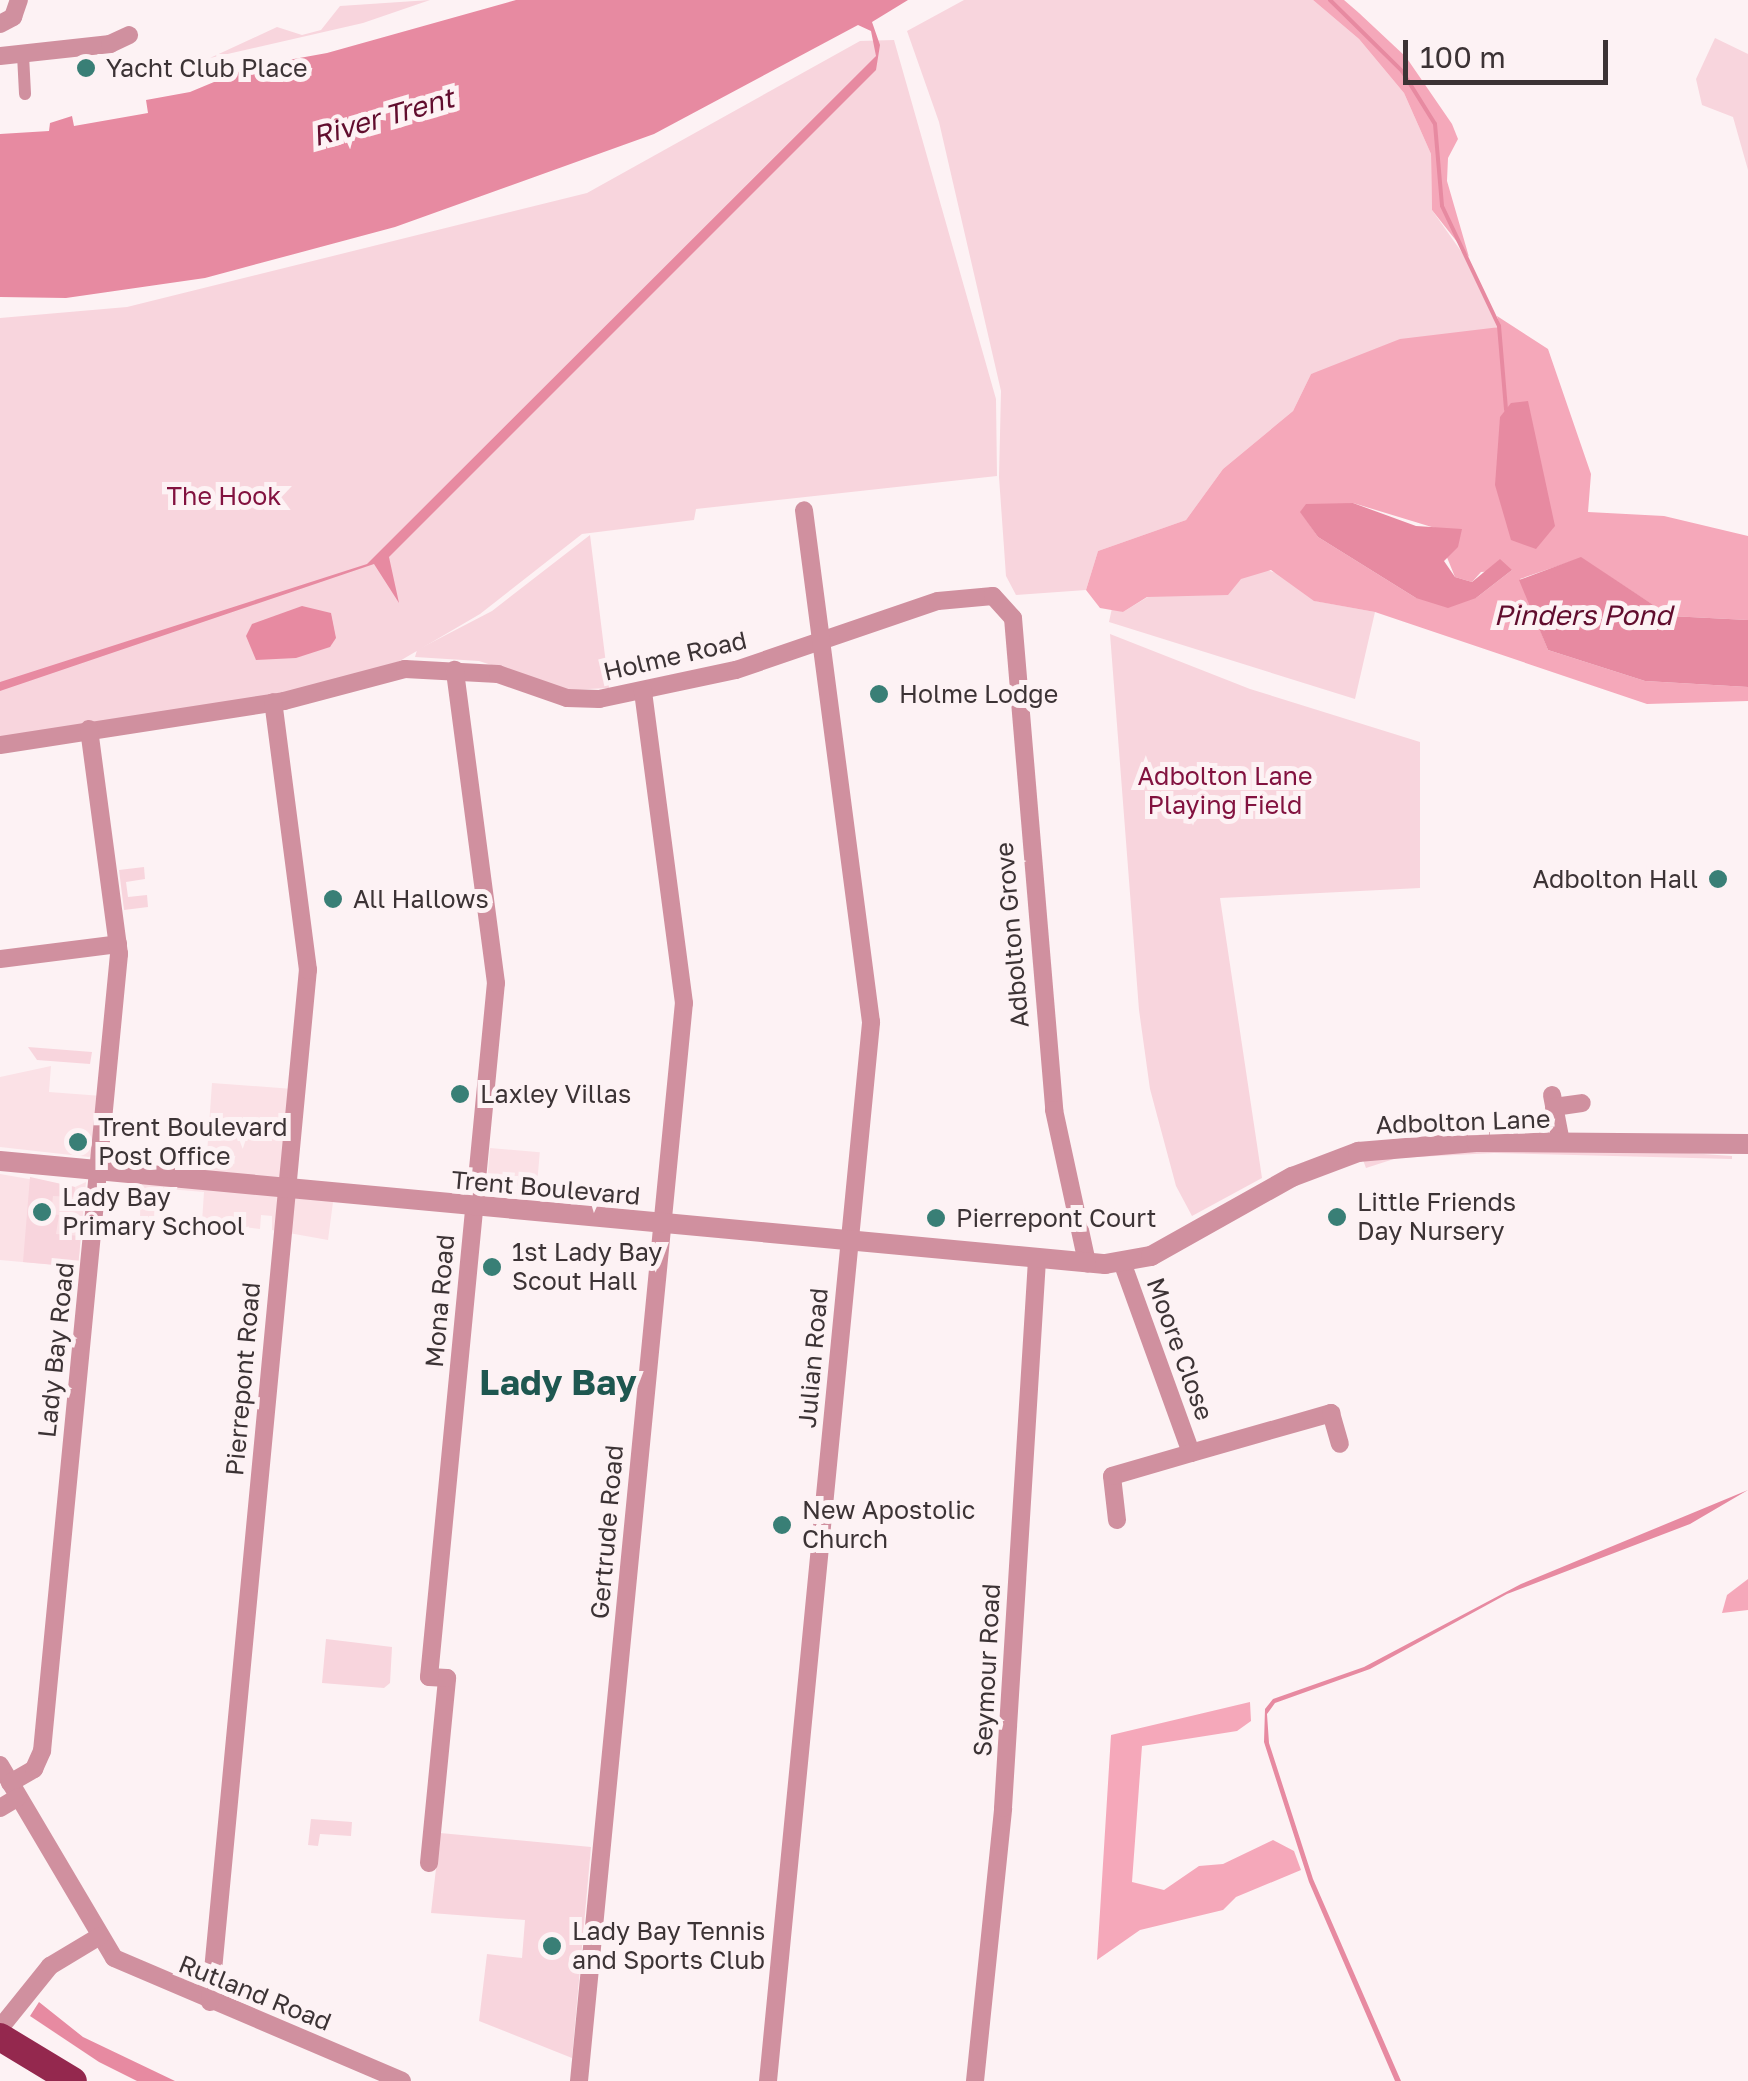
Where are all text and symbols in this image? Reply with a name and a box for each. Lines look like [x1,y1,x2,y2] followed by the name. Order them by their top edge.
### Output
[1408,20,1613,82] scale bar
[1420,39,1506,75] text: 100 m
[106,53,307,83] place label: Yacht Club Place
[75,57,97,79] marker: Yacht Club Place
[308,81,458,153] water label: River Trent
[167,481,281,511] park label: The Hook
[1494,598,1672,632] water label: Pinders Pond
[600,625,750,687] street label: Holme Road
[899,679,1058,709] place label: Holme Lodge
[868,683,890,705] marker: Holme Lodge
[1138,762,1312,821] park label: Adbolton Lane Playing Field
[989,841,1035,1029] street label: Adbolton Grove
[1533,864,1698,894] place label: Adbolton Hall
[1707,868,1729,890] marker: Adbolton Hall
[353,884,489,914] place label: All Hallows
[322,888,344,910] marker: All Hallows
[480,1079,631,1109] place label: Laxley Villas
[449,1083,471,1105] marker: Laxley Villas
[1375,1104,1551,1140] street label: Adbolton Lane
[98,1113,287,1172] place label: Trent Boulevard Post Office
[67,1131,89,1153] marker: Trent Boulevard Post Office
[450,1165,642,1211] street label: Trent Boulevard
[62,1183,245,1242] place label: Lady Bay Primary School
[1357,1188,1516,1247] place label: Little Friends Day Nursery
[31,1201,53,1223] marker: Lady Bay Primary School
[956,1203,1156,1233] place label: Pierrepont Court
[1326,1206,1348,1228] marker: Little Friends Day Nursery
[925,1207,947,1229] marker: Pierrepont Court
[419,1233,461,1369] street label: Mona Road
[512,1238,662,1297] place label: 1st Lady Bay Scout Hall
[481,1256,503,1278] marker: 1st Lady Bay Scout Hall
[32,1261,80,1439] street label: Lady Bay Road
[1140,1274,1220,1424] street label: Moore Close
[220,1281,266,1477] street label: Pierrepont Road
[792,1287,834,1429] street label: Julian Road
[479,1361,637,1403] district label: Lady Bay
[584,1444,630,1620] street label: Gertrude Road
[802,1496,975,1555] place label: New Apostolic Church
[771,1514,793,1536] marker: New Apostolic Church
[967,1583,1007,1757] street label: Seymour Road
[572,1917,765,1976] place label: Lady Bay Tennis and Sports Club
[541,1935,563,1957] marker: Lady Bay Tennis and Sports Club
[174,1949,336,2037] street label: Rutland Road

